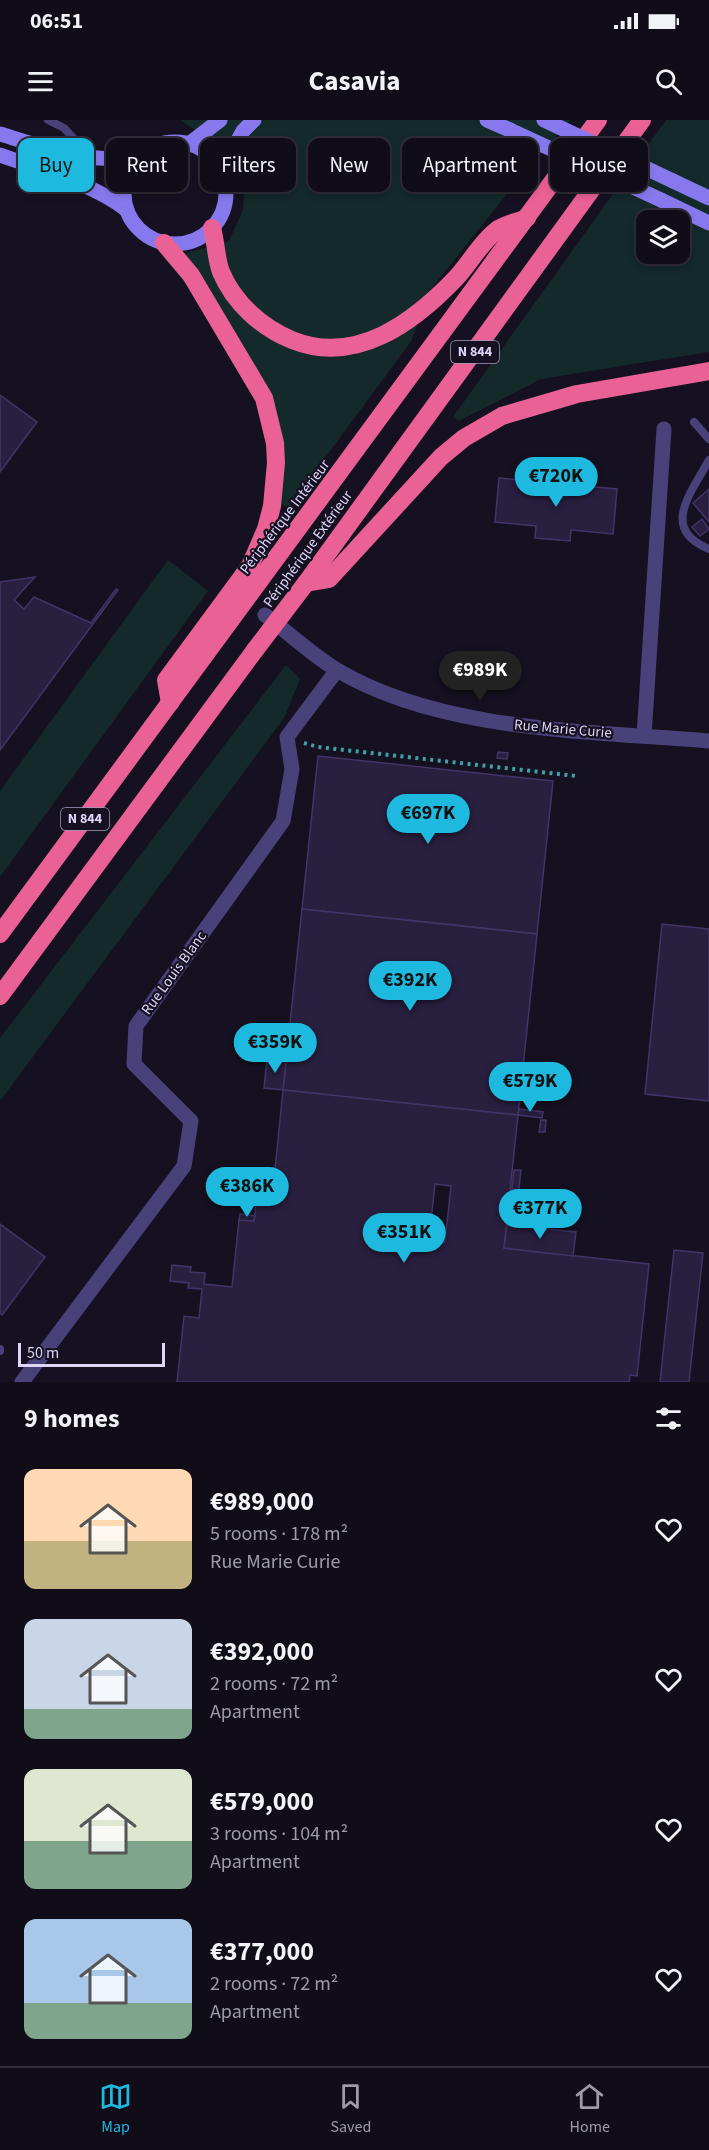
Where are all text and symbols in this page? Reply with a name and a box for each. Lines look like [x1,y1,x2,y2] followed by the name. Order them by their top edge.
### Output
[30,5,83,37] text: 06:51
[309,62,400,101] text: Casavia
[24,65,57,98] icon: menu
[652,65,685,98] icon: search
[18,138,94,192] chip: Buy
[106,138,188,192] chip: Rent
[200,138,296,192] chip: Filters
[308,138,390,192] chip: New
[402,138,538,192] chip: Apartment
[550,138,648,192] chip: House
[636,210,690,264] map controls
[636,210,690,264] button: layers
[451,341,499,363] road number: N 844
[235,455,335,579] street label: Périphérique Intérieur
[514,457,598,508] pin: €720K
[529,462,583,490] text: €720K
[258,486,358,612] street label: Périphérique Extérieur
[438,651,522,702] pin: €989K
[453,656,507,684] text: €989K
[513,714,613,744] street label: Rue Marie Curie
[386,794,470,845] pin: €697K
[401,799,455,827] text: €697K
[61,808,109,830] road number: N 844
[136,927,212,1019] street label: Rue Louis Blanc
[368,961,452,1012] pin: €392K
[383,966,437,994] text: €392K
[233,1023,317,1074] pin: €359K
[248,1028,302,1056] text: €359K
[488,1062,572,1113] pin: €579K
[503,1067,557,1095] text: €579K
[205,1167,289,1218] pin: €386K
[220,1172,274,1200] text: €386K
[498,1189,582,1240] pin: €377K
[513,1194,567,1222] text: €377K
[362,1213,446,1264] pin: €351K
[377,1218,431,1246] text: €351K
[18,1340,165,1368] scale bar
[27,1342,59,1364] text: 50 m
[24,1400,119,1437] text: 9 homes
[652,1402,685,1435] icon: filters
[210,1483,314,1520] text: €989,000
[72,1493,144,1565] icon: home
[652,1513,685,1546] icon: heart
[210,1520,348,1548] text: 5 rooms · 178 m²
[210,1548,340,1576] text: Rue Marie Curie
[210,1633,314,1670] text: €392,000
[72,1643,144,1715] icon: home
[652,1663,685,1696] icon: heart
[210,1670,338,1698] text: 2 rooms · 72 m²
[210,1698,300,1726] text: Apartment
[210,1783,314,1820] text: €579,000
[72,1793,144,1865] icon: home
[652,1813,685,1846] icon: heart
[210,1820,348,1848] text: 3 rooms · 104 m²
[210,1848,300,1876] text: Apartment
[210,1933,314,1970] text: €377,000
[72,1943,144,2015] icon: home
[652,1963,685,1996] icon: heart
[210,1970,338,1998] text: 2 rooms · 72 m²
[210,1998,300,2026] text: Apartment
[99,2080,132,2138] tab: Map
[330,2080,371,2138] tab: Saved
[570,2080,610,2138] tab: Home

